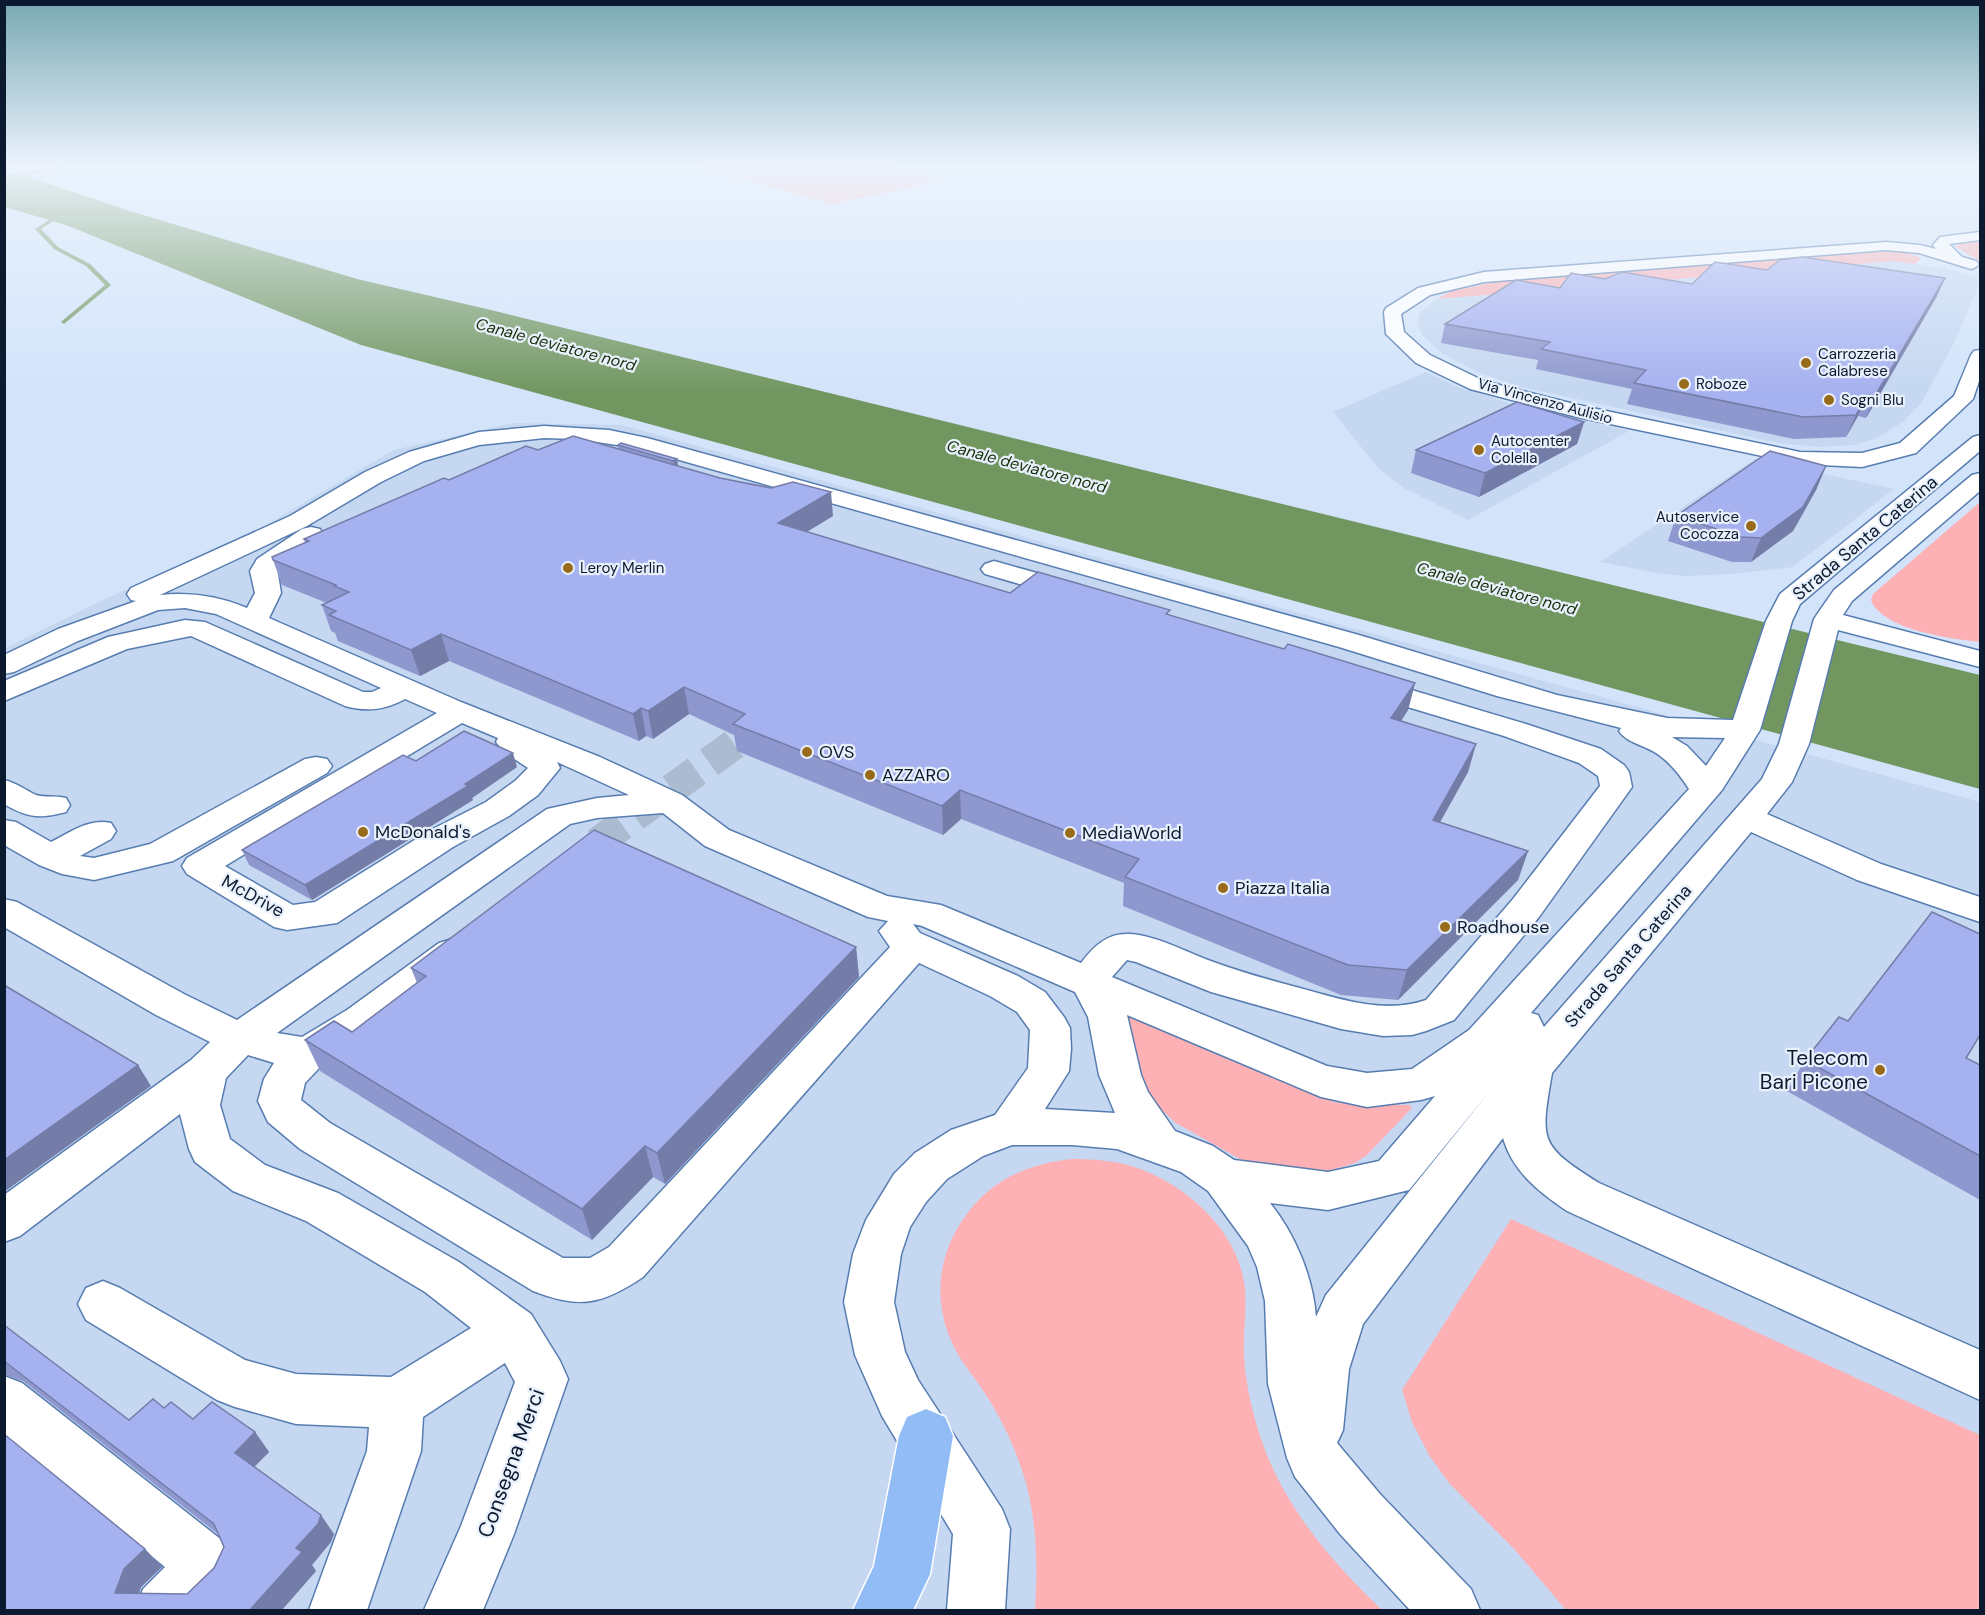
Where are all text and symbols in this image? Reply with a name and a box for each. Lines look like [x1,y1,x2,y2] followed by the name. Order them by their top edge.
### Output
[474,313,639,376] water label: Canale deviatore nord
[1818,344,1896,381] place label: Carrozzeria Calabrese
[1799,356,1813,370] marker: Carrozzeria Calabrese
[1475,373,1615,429] street label: Via Vincenzo Aulisio
[1696,374,1747,394] place label: Roboze
[1677,377,1691,391] marker: Roboze
[1841,390,1904,410] place label: Sogni Blu
[1822,393,1836,407] marker: Sogni Blu
[1491,431,1570,468] place label: Autocenter Colella
[945,435,1110,498] water label: Canale deviatore nord
[1472,443,1486,457] marker: Autocenter Colella
[1787,470,1943,606] street label: Strada Santa Caterina
[1656,507,1739,544] place label: Autoservice Cocozza
[1744,519,1758,533] marker: Autoservice Cocozza
[1415,557,1580,620] water label: Canale deviatore nord
[580,558,664,578] place label: Leroy Merlin
[561,561,575,575] marker: Leroy Merlin
[819,740,854,764] place label: OVS
[800,745,814,759] marker: OVS
[882,763,950,787] place label: AZZARO
[863,768,877,782] marker: AZZARO
[375,820,471,844] place label: McDonald's
[1082,821,1182,845] place label: MediaWorld
[356,825,370,839] marker: McDonald's
[1063,826,1077,840] marker: MediaWorld
[217,869,289,923] street label: McDrive
[1235,876,1330,900] place label: Piazza Italia
[1559,879,1697,1033] street label: Strada Santa Caterina
[1216,881,1230,895] marker: Piazza Italia
[1457,915,1550,939] place label: Roadhouse
[1438,920,1452,934] marker: Roadhouse
[1760,1044,1868,1096] place label: Telecom Bari Picone
[1873,1063,1887,1077] marker: Telecom Bari Picone
[471,1385,551,1541] street label: Consegna Merci

